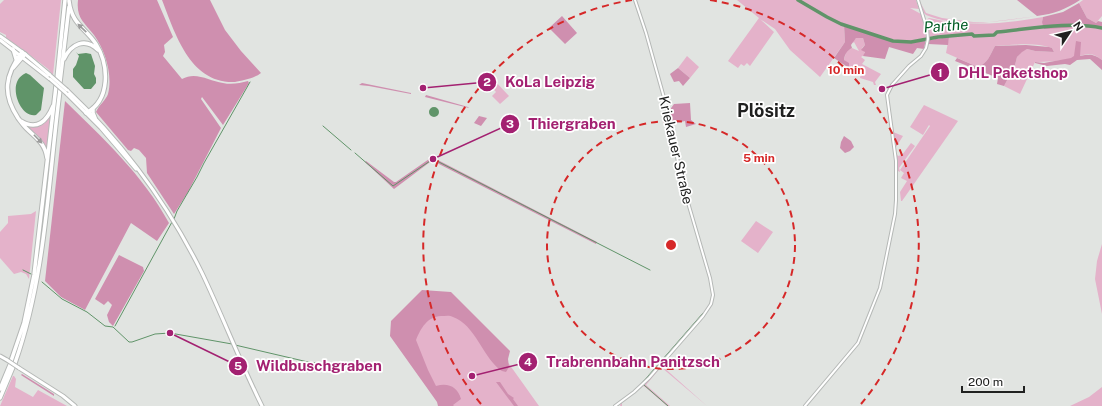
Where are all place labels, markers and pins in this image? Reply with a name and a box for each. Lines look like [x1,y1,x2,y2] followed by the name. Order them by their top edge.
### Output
[930,59,1076,86] callout: DHL Paketshop
[477,69,603,96] callout: KoLa Leipzig
[500,110,624,137] callout: Thiergraben
[664,238,678,252] centre of rings
[518,348,727,375] callout: Trabrennbahn Panitzsch
[228,352,390,379] callout: Wildbuschgraben

